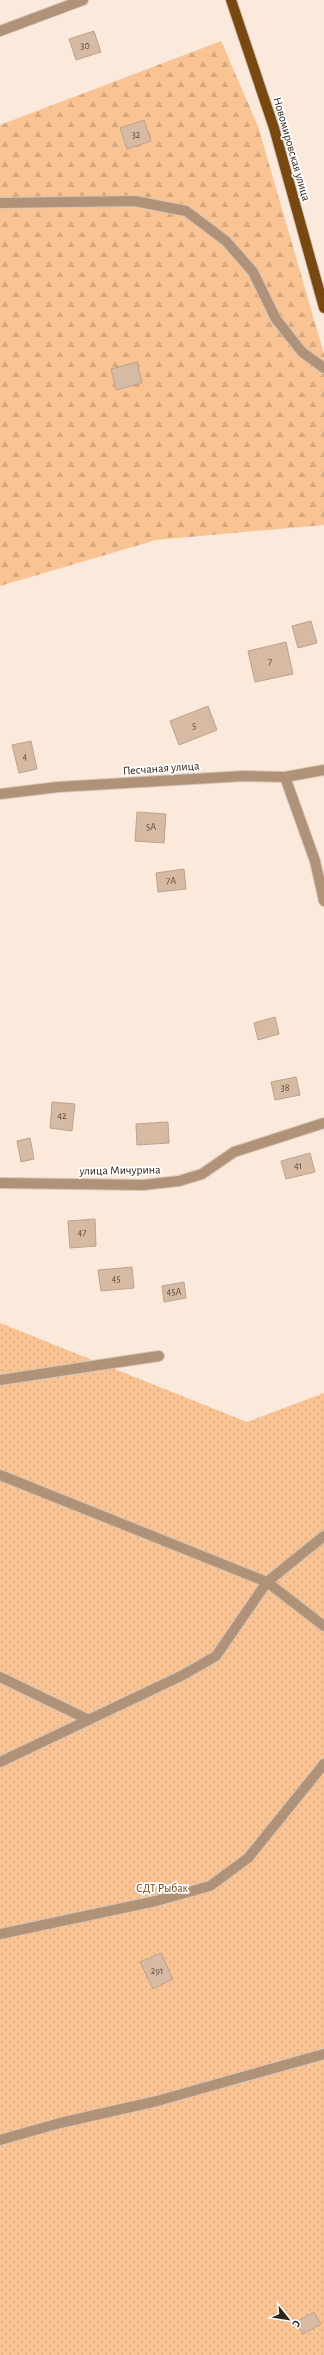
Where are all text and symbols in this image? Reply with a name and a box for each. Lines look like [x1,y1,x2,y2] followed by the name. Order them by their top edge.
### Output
[80,41,90,51] house number: 30
[270,96,313,203] street label: Новомировская улица
[132,130,141,140] house number: 32
[268,657,272,667] house number: 7
[192,721,196,731] house number: 5
[23,752,28,762] house number: 4
[122,759,200,778] street label: Песчаная улица
[146,822,156,832] house number: 5А
[166,876,176,886] house number: 7А
[281,1083,290,1093] house number: 38
[57,1111,67,1121] house number: 42
[294,1161,302,1171] house number: 41
[78,1163,161,1178] street label: улица Мичурина
[78,1228,86,1238] house number: 47
[112,1274,121,1284] house number: 45
[167,1287,182,1297] house number: 45А
[136,1882,189,1894] park label: СДТ Рыбак
[151,1966,163,1976] house number: 291
[268,2299,308,2339] north arrow
[290,2318,303,2329] text: С

